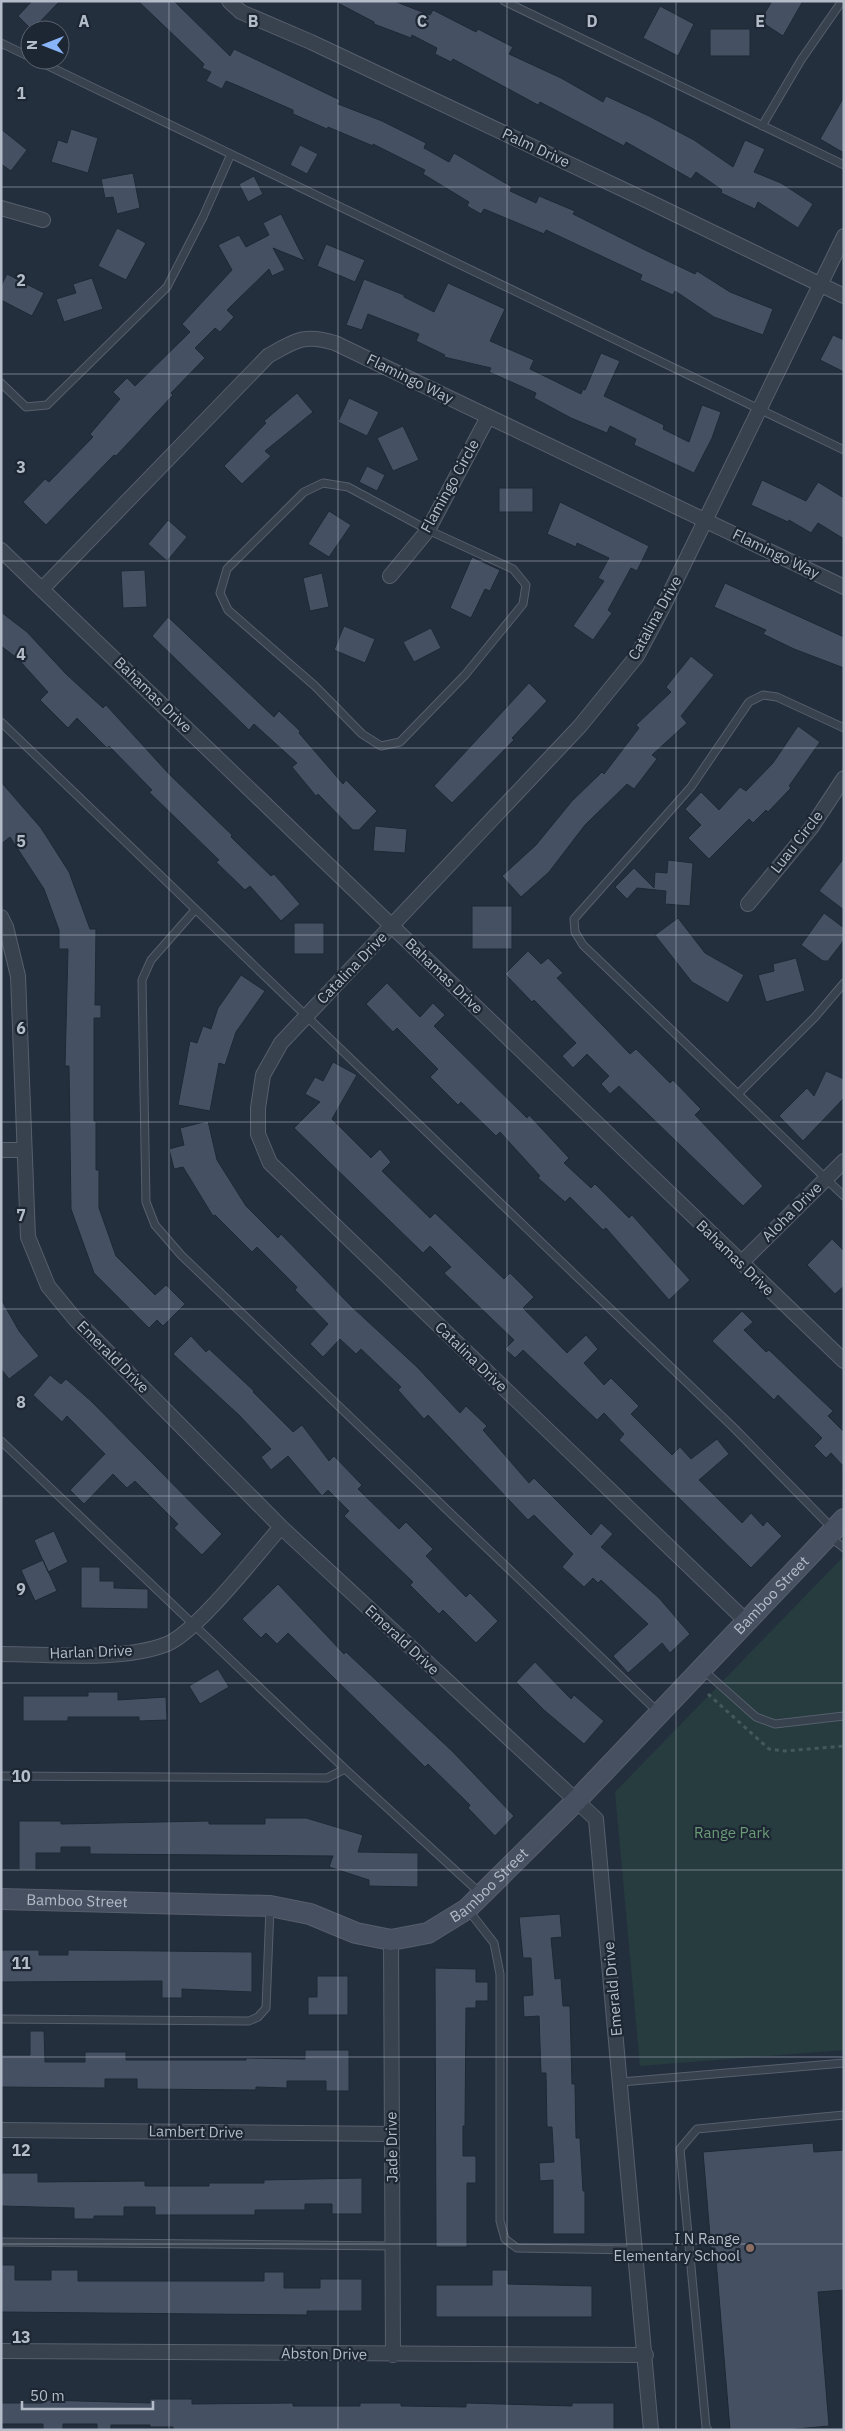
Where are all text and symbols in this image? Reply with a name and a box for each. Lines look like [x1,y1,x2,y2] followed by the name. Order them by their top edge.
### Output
[79,11,90,31] text: A
[248,11,259,31] text: B
[417,11,427,31] text: C
[586,11,598,31] text: D
[755,11,765,31] text: E
[20,20,70,70] north arrow
[23,40,41,50] text: N
[16,83,26,103] text: 1
[499,124,573,171] street label: Palm Drive
[16,270,26,290] text: 2
[364,349,457,408] street label: Flamingo Way
[416,436,483,536] street label: Flamingo Circle
[16,457,26,477] text: 3
[730,524,823,583] street label: Flamingo Way
[624,572,685,663] street label: Catalina Drive
[16,644,26,664] text: 4
[110,653,196,737] street label: Bahamas Drive
[766,807,827,877] street label: Luau Circle
[16,831,26,851] text: 5
[312,927,391,1008] street label: Catalina Drive
[401,934,487,1018] street label: Bahamas Drive
[16,1018,26,1038] text: 6
[758,1178,826,1246] street label: Aloha Drive
[16,1205,26,1225] text: 7
[692,1216,778,1300] street label: Bahamas Drive
[73,1316,154,1397] street label: Emerald Drive
[431,1317,512,1396] street label: Catalina Drive
[16,1392,26,1412] text: 8
[729,1552,813,1638] street label: Bamboo Street
[16,1579,26,1599] text: 9
[361,1600,443,1679] street label: Emerald Drive
[49,1641,133,1662] street label: Harlan Drive
[11,1766,31,1786] text: 10
[694,1823,770,1842] park label: Range Park
[446,1844,532,1926] street label: Bamboo Street
[26,1890,128,1911] street label: Bamboo Street
[599,1941,626,2037] street label: Emerald Drive
[11,1953,31,1973] text: 11
[381,2111,402,2183] street label: Jade Drive
[148,2121,244,2142] street label: Lambert Drive
[11,2140,31,2160] text: 12
[613,2229,740,2265] place label: I N Range Elementary School
[744,2242,756,2254] marker: I N Range Elementary School
[11,2327,31,2347] text: 13
[281,2343,367,2364] street label: Abston Drive
[22,2378,154,2410] scale bar
[30,2386,65,2405] text: 50 m

